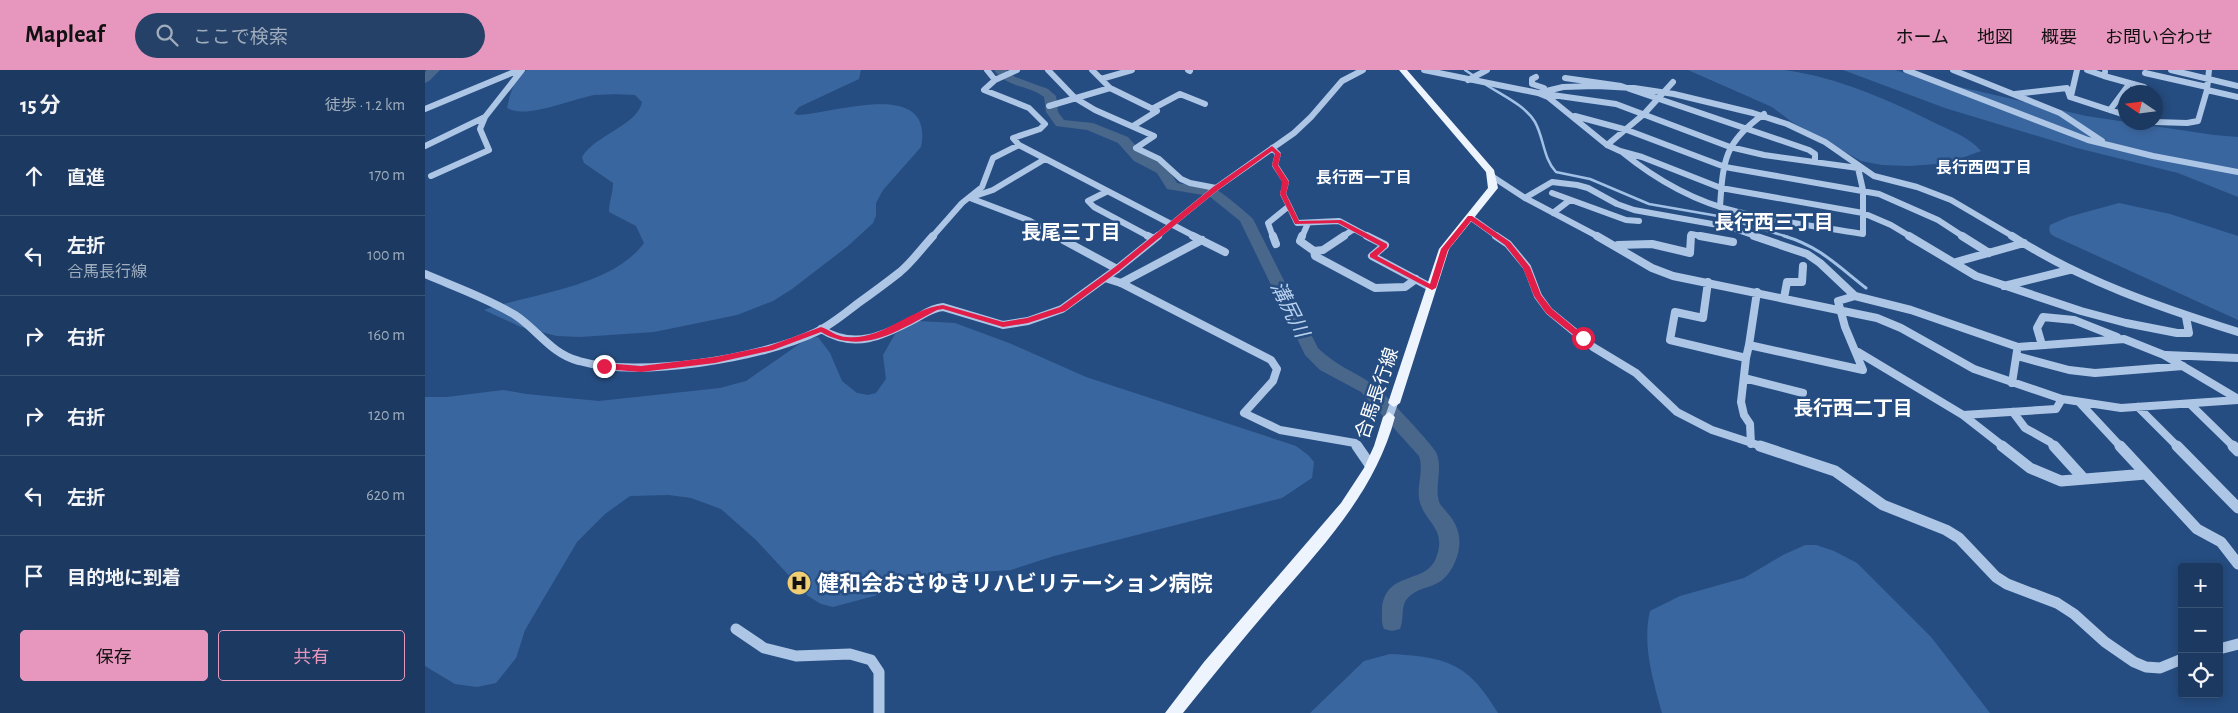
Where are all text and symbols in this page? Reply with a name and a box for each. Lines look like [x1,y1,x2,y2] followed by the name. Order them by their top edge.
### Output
[135,13,485,58] search box
[153,21,181,49] icon: search
[25,23,105,47] text: Mapleaf
[193,28,288,47] text: ここで検索
[1896,29,1949,47] text: ホーム
[1977,29,2013,47] text: 地図
[2041,29,2077,47] text: 概要
[2105,29,2213,47] text: お問い合わせ
[2118,85,2163,130] north arrow
[20,95,61,116] text: 15 分
[325,97,405,113] text: 徒歩 · 1.2 km
[1936,159,2032,176] district label: 長行西四丁目
[20,162,48,190] icon: ahead
[369,167,405,183] text: 170 m
[67,169,105,188] text: 直進
[1316,169,1412,186] district label: 長行西一丁目
[1714,211,1834,233] district label: 長行西三丁目
[1021,223,1121,243] district label: 長尾三丁目
[67,237,105,256] text: 左折
[20,242,48,270] icon: left
[367,247,405,263] text: 100 m
[67,264,147,280] text: 合馬長行線
[1267,278,1313,343] water label: 溝尻川
[20,322,48,350] icon: right
[368,327,405,343] text: 160 m
[1572,327,1595,350] route start
[67,329,105,348] text: 右折
[1351,345,1402,442] street label: 合馬長行線
[593,355,616,378] route end
[1793,397,1913,419] district label: 長行西二丁目
[20,402,48,430] icon: right
[368,407,405,423] text: 120 m
[67,409,105,428] text: 右折
[20,482,48,510] icon: left
[366,487,405,503] text: 620 m
[67,489,105,508] text: 左折
[20,562,48,590] icon: arrive
[2178,563,2223,698] map controls
[2178,563,2223,608] button: +
[67,569,181,588] text: 目的地に到着
[786,570,812,596] hospital icon: 健和会おさゆきリハビリテーション病院
[817,572,1213,595] place label: 健和会おさゆきリハビリテーション病院
[2178,608,2223,653] button: −
[20,630,208,681] button: 保存
[218,630,405,681] button: 共有
[2178,653,2223,698] button: locate

